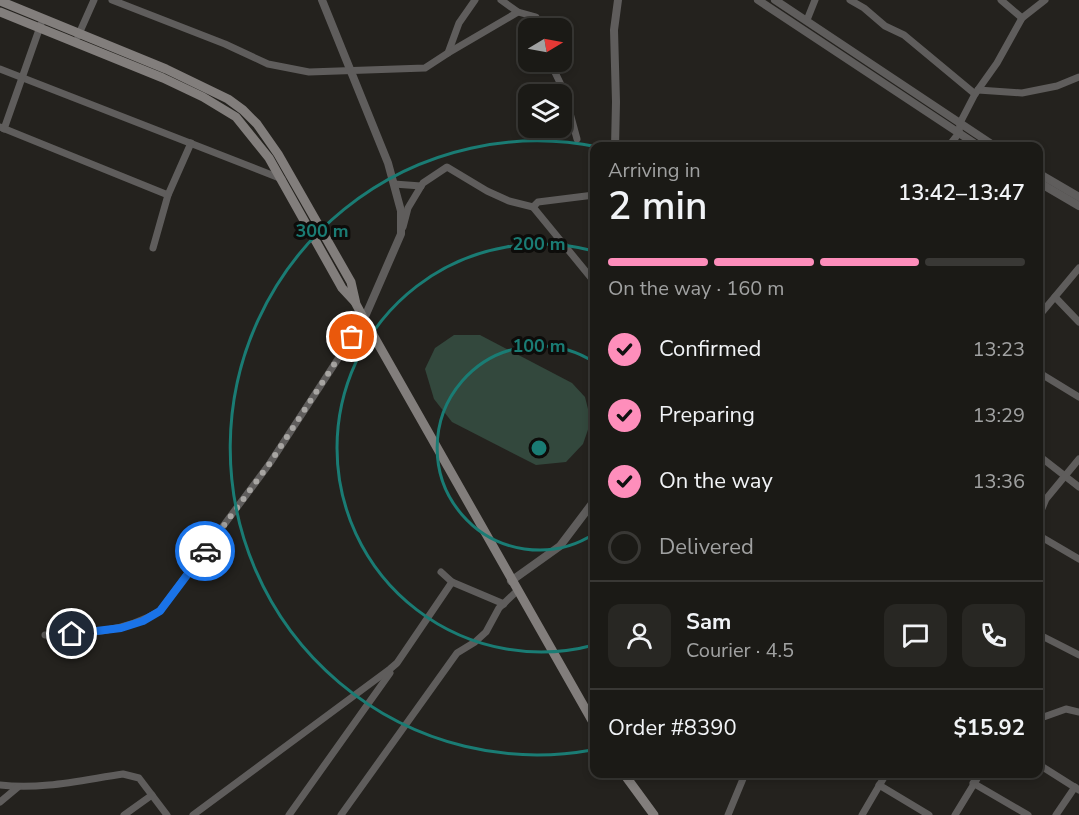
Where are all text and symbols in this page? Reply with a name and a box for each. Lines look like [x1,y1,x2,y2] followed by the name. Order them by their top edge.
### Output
[518,18,572,72] north arrow
[518,18,572,138] map controls
[518,84,572,138] button: layers
[608,157,701,184] text: Arriving in
[898,178,1025,208] text: 13:42–13:47
[608,180,707,233] text: 2 min
[295,219,349,243] text: 300 m
[512,232,566,256] text: 200 m
[608,275,784,302] text: On the way · 160 m
[326,311,377,362] pin
[335,320,368,353] icon: bag
[608,333,641,366] icon: check
[512,334,566,358] text: 100 m
[659,334,761,364] text: Confirmed
[972,336,1025,363] text: 13:23
[608,399,641,432] icon: check
[659,400,755,430] text: Preparing
[972,402,1025,429] text: 13:29
[529,438,549,458] centre of rings
[608,465,641,498] icon: check
[659,466,773,496] text: On the way
[972,468,1025,495] text: 13:36
[175,521,235,581] courier
[659,532,754,562] text: Delivered
[189,535,222,568] icon: car
[608,604,671,667] button: person
[884,604,947,667] button: chat
[962,604,1025,667] button: phone
[686,607,731,637] text: Sam
[46,608,97,659] pin
[55,617,88,650] icon: home
[686,637,794,664] text: Courier · 4.5
[608,713,737,743] text: Order #8390
[954,713,1025,743] text: $15.92

